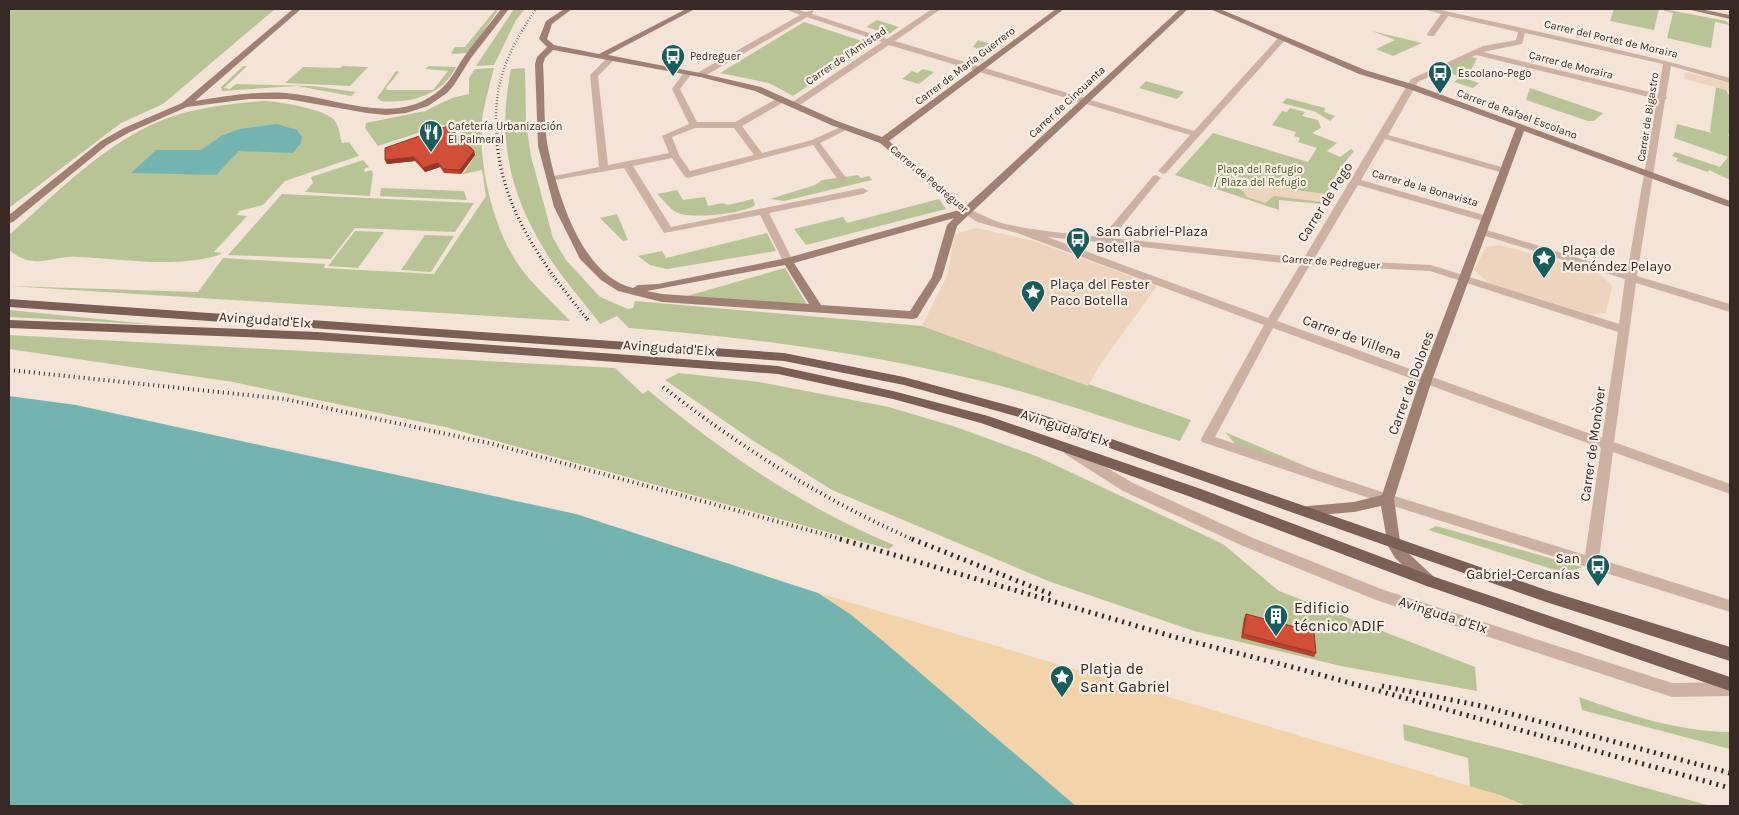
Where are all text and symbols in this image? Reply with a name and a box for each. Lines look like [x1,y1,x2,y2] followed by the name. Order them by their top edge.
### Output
[1543,17,1679,61] street label: Carrer del Portet de Moraira
[803,24,889,88] street label: Carrer de l'Amistad
[912,24,1018,108] street label: Carrer de María Guerrero
[660,43,686,77] bus stop icon: Pedreguer
[1527,48,1615,82] street label: Carrer de Moraira
[690,50,740,63] place label: Pedreguer
[1427,60,1453,94] bus stop icon: Escolano-Pego
[1026,63,1108,141] street label: Carrer de Cincuanta
[1458,67,1531,80] place label: Escolano-Pego
[1635,72,1661,162] street label: Carrer de Bigastro
[1455,86,1579,142] street label: Carrer de Rafael Escolano
[418,119,444,153] restaurant icon: Cafetería Urbanización El Palmeral
[448,120,562,146] place label: Cafetería Urbanización El Palmeral
[887,142,971,216] street label: Carrer de Pedreguer
[1294,159,1356,245] street label: Carrer de Pego
[1214,163,1306,189] park label: Plaça del Refugio / Plaza del Refugio
[1370,167,1480,209] street label: Carrer de la Bonavista
[1096,223,1208,256] place label: San Gabriel-Plaza Botella
[1065,226,1091,260] bus stop icon: San Gabriel-Plaza Botella
[1562,242,1671,275] place label: Plaça de Menéndez Pelayo
[1531,245,1557,279] place icon: Plaça de Menéndez Pelayo
[1282,252,1380,272] street label: Carrer de Pedreguer
[1050,276,1150,309] place label: Plaça del Fester Paco Botella
[1020,279,1046,313] place icon: Plaça del Fester Paco Botella
[218,308,312,332] street label: Avinguda d'Elx
[1300,311,1404,363] street label: Carrer de Villena
[1384,329,1438,437] street label: Carrer de Dolores
[622,336,716,360] street label: Avinguda d'Elx
[1577,385,1610,502] street label: Carrer de Monòver
[1019,406,1111,450] street label: Avinguda d'Elx
[1466,550,1580,583] place label: San Gabriel-Cercanías
[1585,553,1611,587] bus stop icon: San Gabriel-Cercanías
[1397,593,1489,637] street label: Avinguda d'Elx
[1294,598,1384,635] place label: Edificio técnico ADIF
[1263,603,1289,637] building icon: Edificio técnico ADIF
[1080,659,1170,696] place label: Platja de Sant Gabriel
[1049,664,1075,698] place icon: Platja de Sant Gabriel

